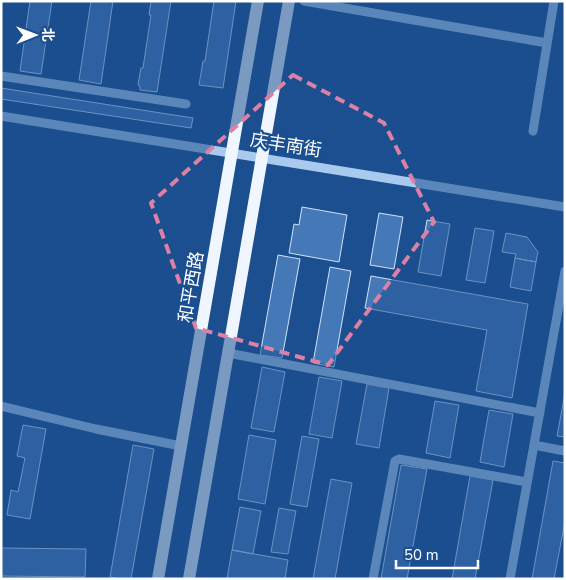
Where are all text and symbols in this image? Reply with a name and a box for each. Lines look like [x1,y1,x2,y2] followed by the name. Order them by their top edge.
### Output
[10,10,60,60] north arrow
[38,28,57,42] text: 北
[249,128,323,162] street label: 庆丰南街
[173,249,209,325] street label: 和平西路
[396,538,478,570] scale bar
[404,545,439,565] text: 50 m

